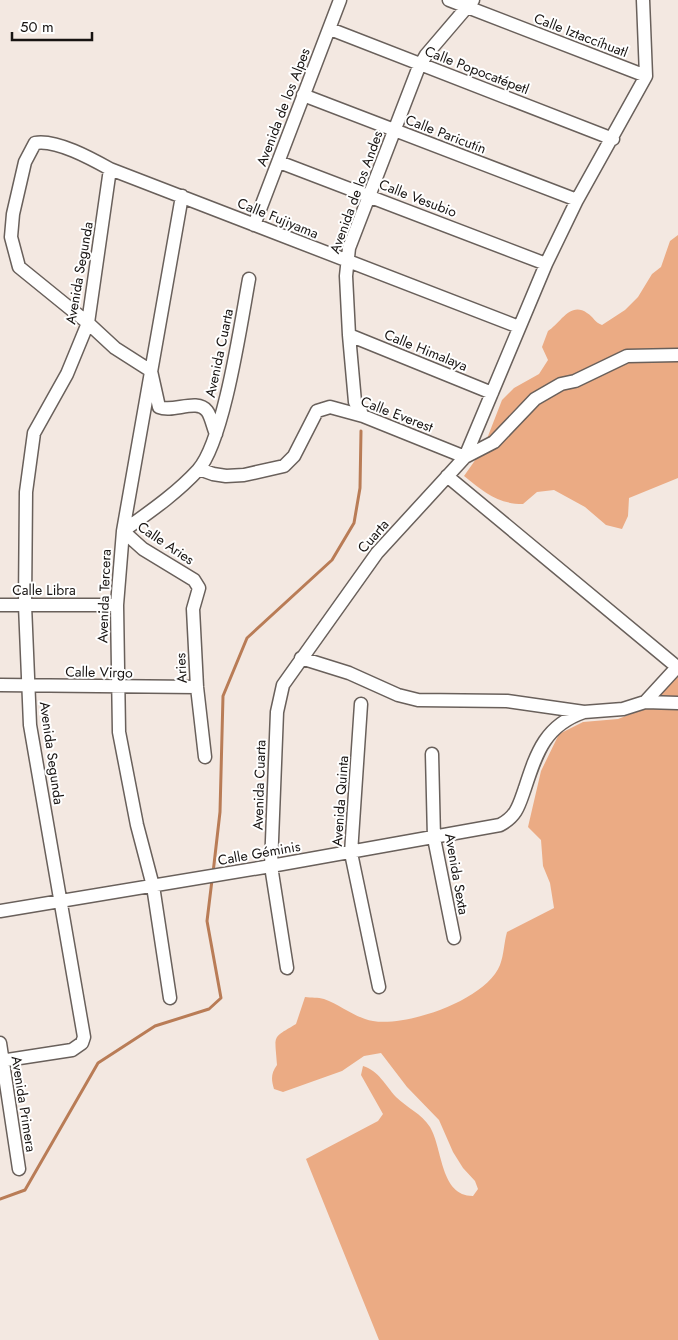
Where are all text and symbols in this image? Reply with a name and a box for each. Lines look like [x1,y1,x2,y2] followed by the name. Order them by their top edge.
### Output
[531,8,631,62] street label: Calle Iztaccíhuatl
[12,10,92,42] scale bar
[20,16,54,38] text: 50 m
[422,41,532,99] street label: Calle Popocatépetl
[251,45,315,169] street label: Avenida de los Alpes
[403,109,489,159] street label: Calle Paricutín
[325,128,388,256] street label: Avenida de los Andes
[376,174,460,222] street label: Calle Vesubio
[234,193,322,243] street label: Calle Fujiyama
[60,220,98,326] street label: Avenida Segunda
[200,307,238,399] street label: Avenida Cuarta
[381,324,471,376] street label: Calle Himalaya
[358,391,437,437] street label: Calle Everest
[353,515,393,557] street label: Cuarta
[134,517,199,570] street label: Calle Aries
[92,549,116,643] street label: Avenida Tercera
[12,580,76,600] street label: Calle Libra
[170,652,192,684] street label: Aries
[65,661,133,683] street label: Calle Virgo
[35,700,69,806] street label: Avenida Segunda
[247,740,271,830] street label: Avenida Cuarta
[327,755,353,847] street label: Avenida Quinta
[440,832,474,916] street label: Avenida Sexta
[216,836,302,870] street label: Calle Géminis
[7,1054,41,1154] street label: Avenida Primera

